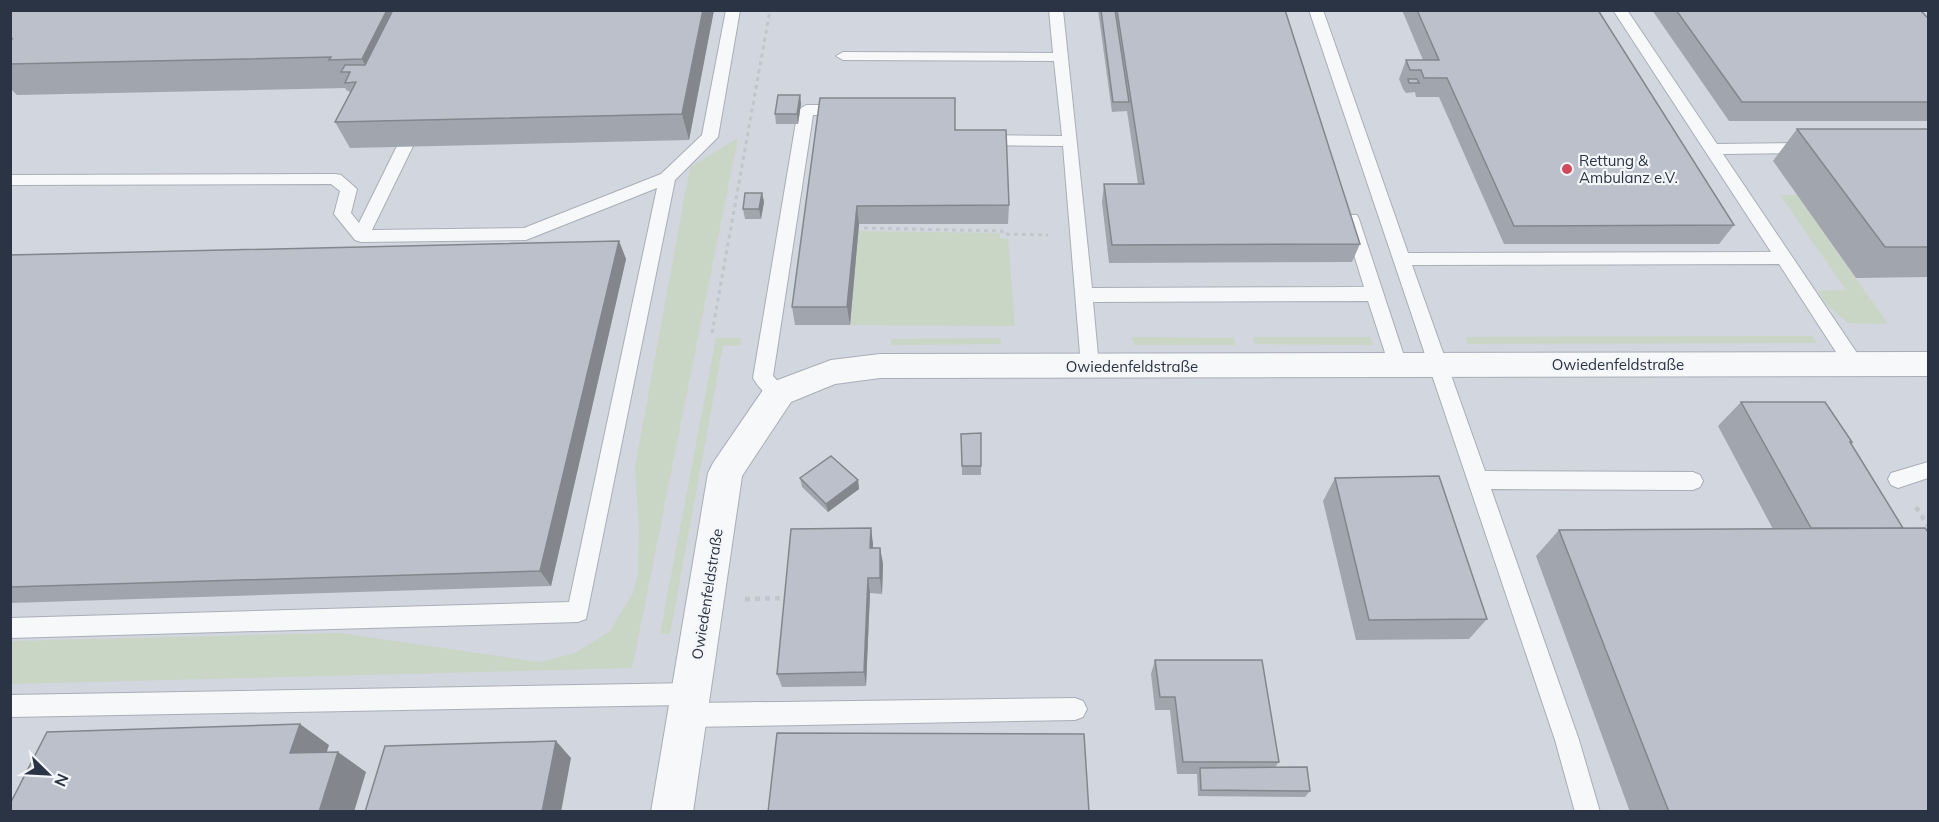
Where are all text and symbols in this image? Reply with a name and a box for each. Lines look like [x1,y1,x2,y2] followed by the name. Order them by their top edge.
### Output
[1579,151,1678,187] place label: Rettung & Ambulanz e.V.
[1560,162,1574,176] marker: Rettung & Ambulanz e.V.
[1552,355,1684,374] street label: Owiedenfeldstraße
[1066,357,1198,376] street label: Owiedenfeldstraße
[687,527,727,661] street label: Owiedenfeldstraße
[18,744,78,804] north arrow
[50,771,73,790] text: N

